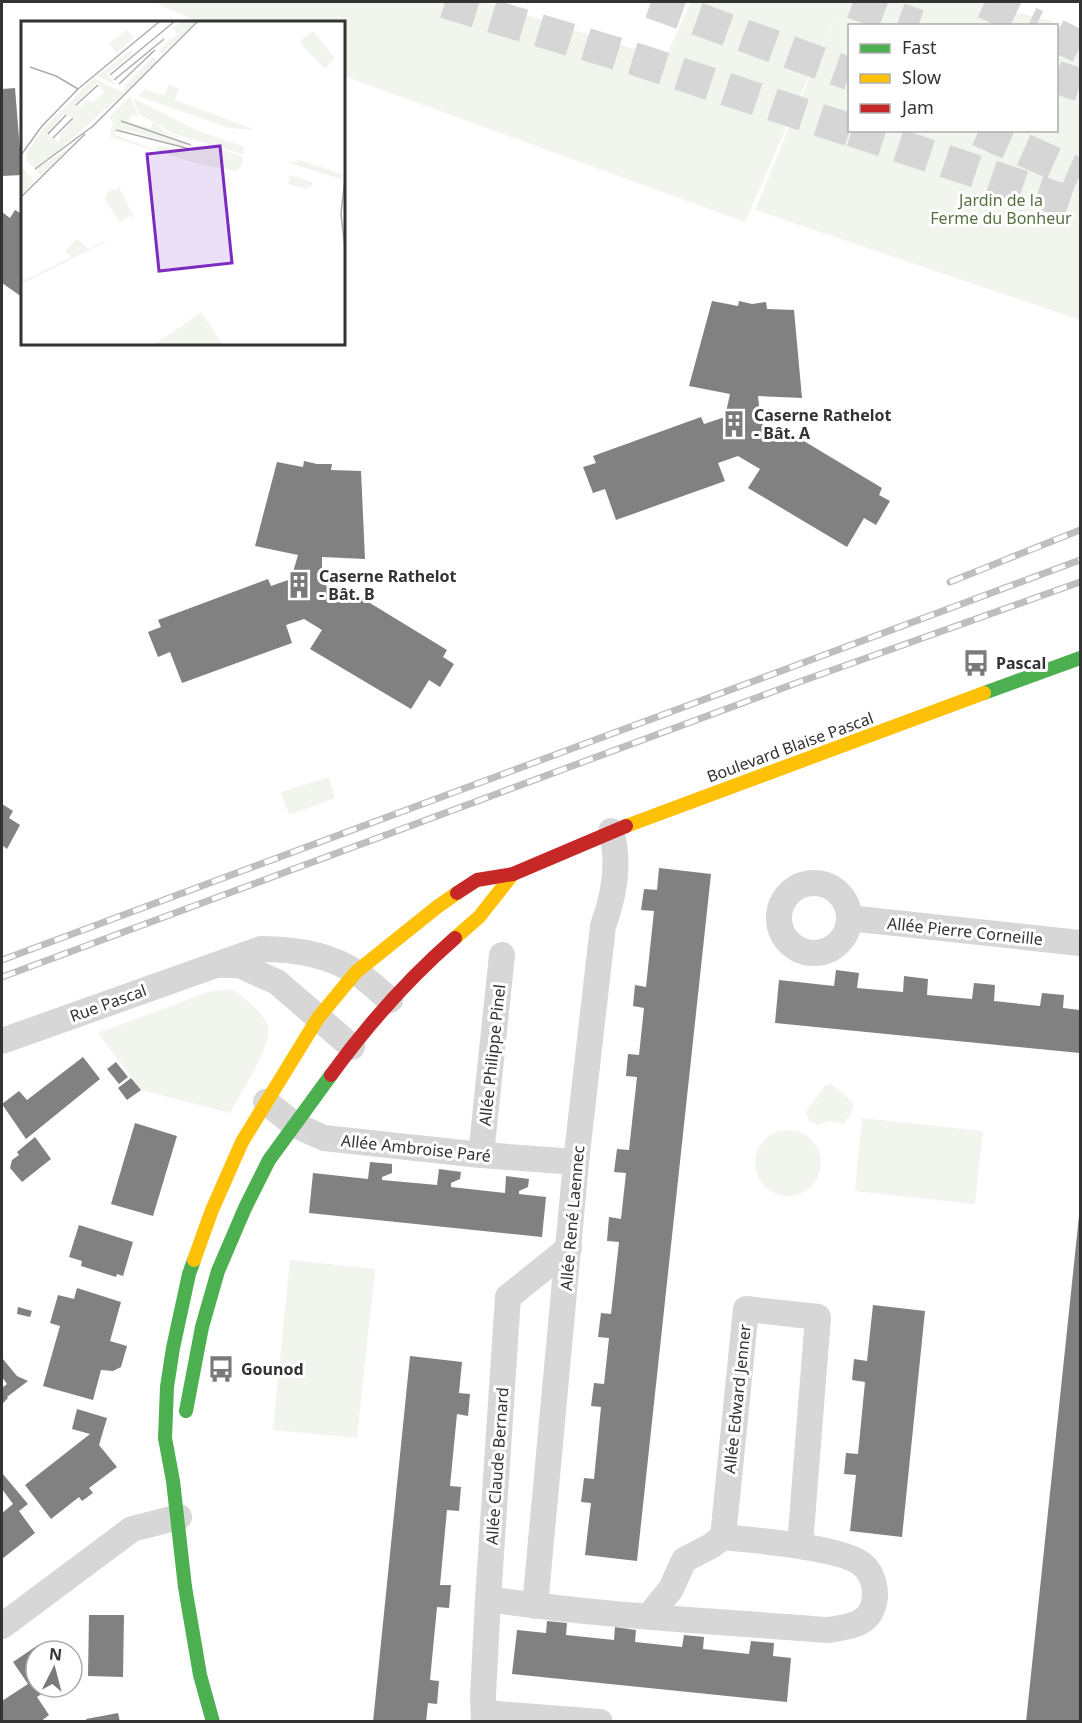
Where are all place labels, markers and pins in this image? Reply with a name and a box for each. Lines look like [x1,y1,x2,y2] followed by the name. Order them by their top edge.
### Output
[754,404,891,444] place label: Caserne Rathelot - Bât. A
[719,409,749,439] building icon: Caserne Rathelot - Bât. A
[319,565,456,605] place label: Caserne Rathelot - Bât. B
[284,570,314,600] building icon: Caserne Rathelot - Bât. B
[961,648,991,678] bus stop icon: Pascal
[996,652,1046,674] place label: Pascal
[206,1354,236,1384] bus stop icon: Gounod
[241,1358,304,1380] place label: Gounod

